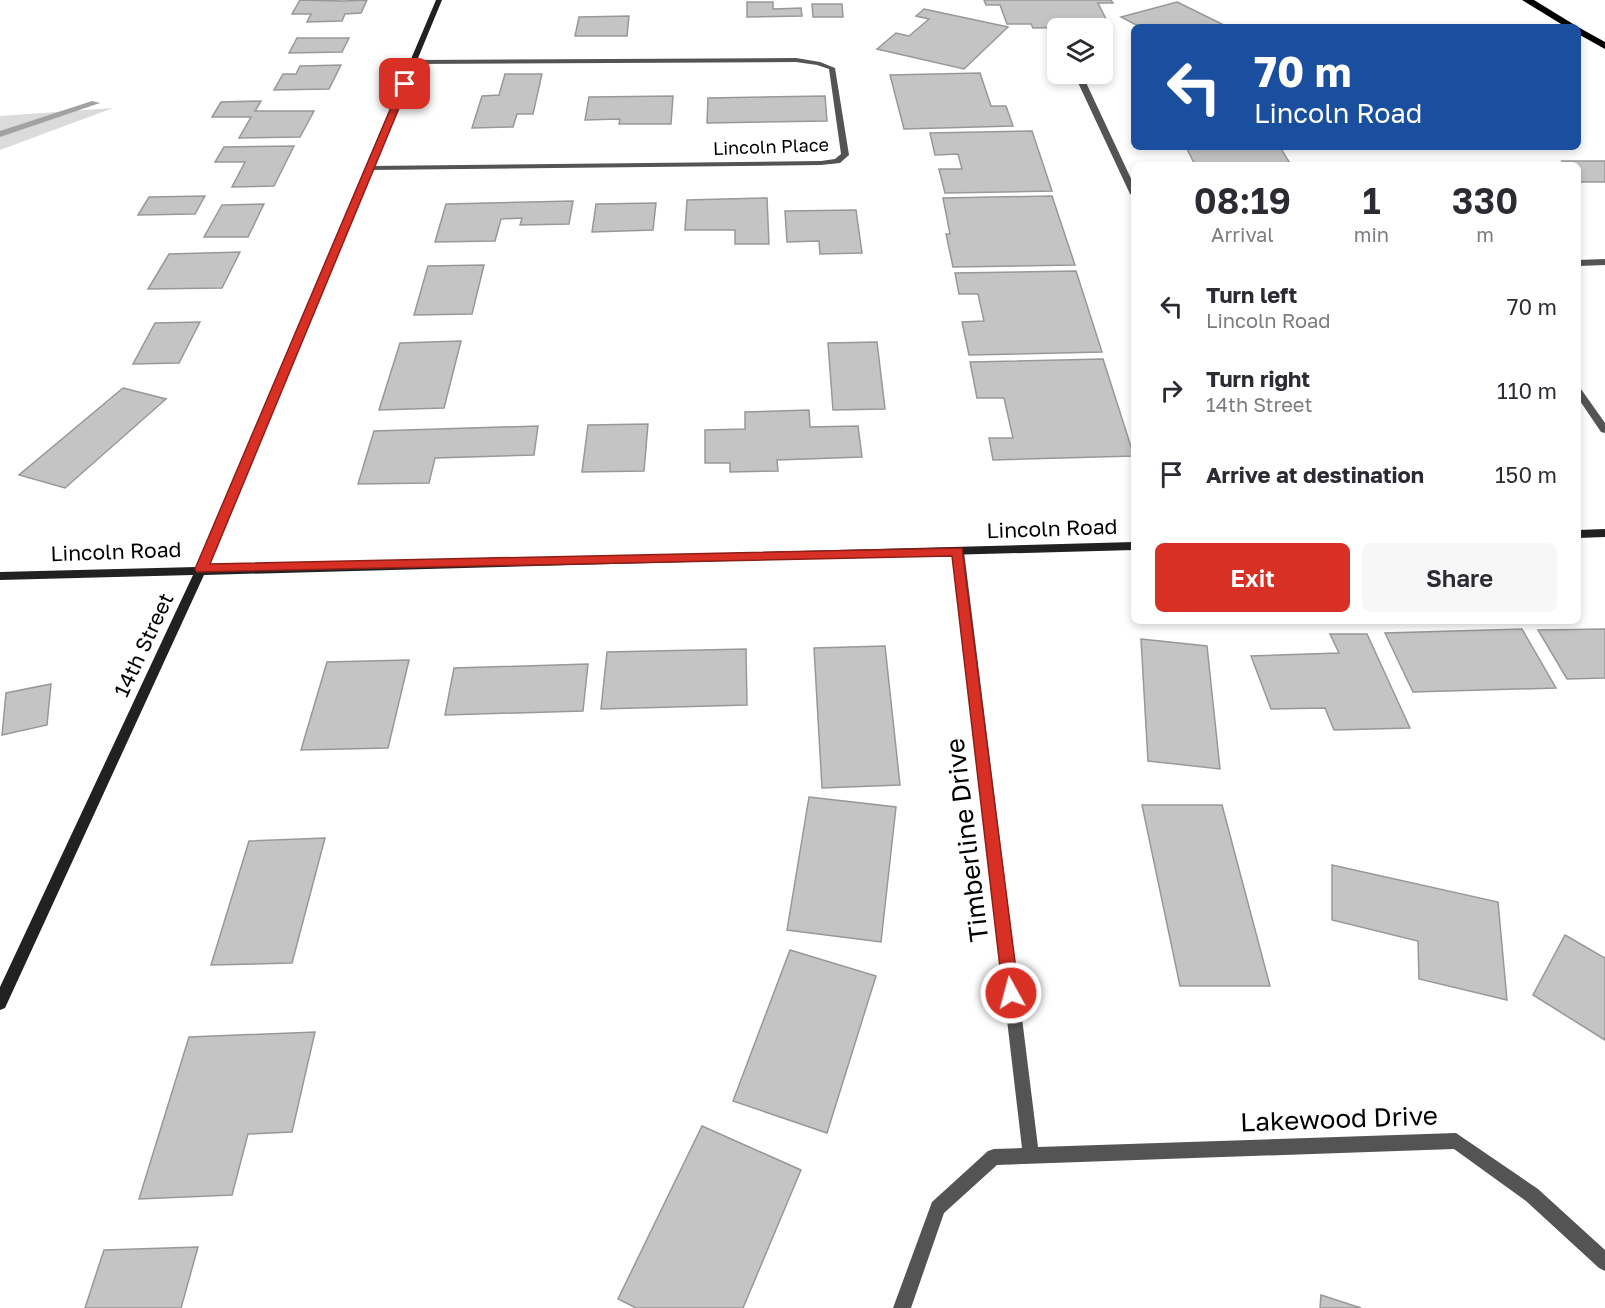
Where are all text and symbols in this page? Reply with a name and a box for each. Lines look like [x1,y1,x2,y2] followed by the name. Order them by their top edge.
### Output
[1047,18,1113,84] map controls
[1047,18,1113,84] button: layers
[1254,46,1351,96] text: 70 m
[1155,48,1233,126] icon: left
[379,58,430,109] pin
[388,67,421,100] icon: arrive
[1254,97,1422,129] text: Lincoln Road
[713,133,829,159] street label: Lincoln Place
[1194,179,1291,222] text: 08:19
[1362,179,1381,222] text: 1
[1452,179,1518,222] text: 330
[1211,222,1274,246] text: Arrival
[1354,222,1389,246] text: min
[1476,222,1494,246] text: m
[1206,281,1297,308] text: Turn left
[1155,290,1188,323] icon: left
[1507,293,1557,320] text: 70 m
[1206,308,1331,332] text: Lincoln Road
[1206,365,1310,392] text: Turn right
[1155,374,1188,407] icon: right
[1497,377,1557,404] text: 110 m
[1206,392,1312,416] text: 14th Street
[1155,458,1188,491] icon: arrive
[1206,461,1424,488] text: Arrive at destination
[1495,461,1557,488] text: 150 m
[986,513,1118,543] street label: Lincoln Road
[50,536,182,566] street label: Lincoln Road
[1155,543,1350,612] button: Exit
[1362,543,1557,612] button: Share
[108,588,178,701] street label: 14th Street
[939,737,994,943] street label: Timberline Drive
[979,961,1043,1025] position arrow
[1240,1100,1438,1137] street label: Lakewood Drive

